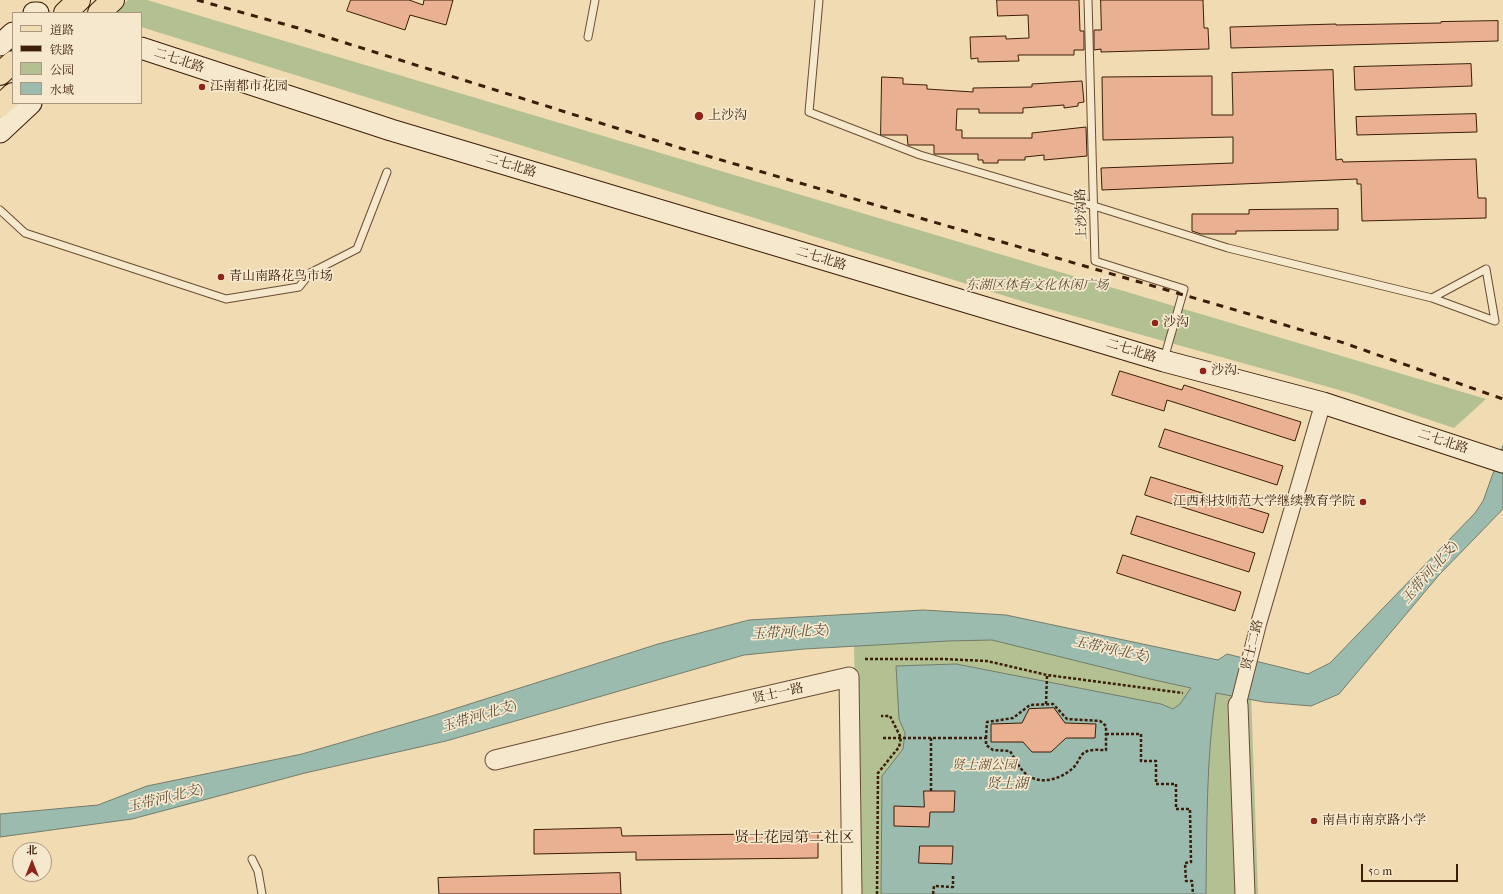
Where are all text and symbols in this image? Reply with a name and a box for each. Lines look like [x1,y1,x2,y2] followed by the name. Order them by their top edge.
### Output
[12,12,142,104] legend
[50,23,74,37] text: 道路
[50,43,74,57] text: 铁路
[152,46,206,76] street label: 二七北路
[50,63,74,77] text: 公园
[210,79,288,95] place label: 江南都市花园
[197,82,207,92] marker: 江南都市花园
[50,83,74,97] text: 水域
[708,108,747,124] place label: 上沙沟
[693,110,705,122] marker: 上沙沟
[484,151,538,181] street label: 二七北路
[1073,188,1091,240] street label: 上沙沟路
[794,244,848,274] street label: 二七北路
[229,269,333,285] place label: 青山南路花鸟市场
[216,272,226,282] marker: 青山南路花鸟市场
[966,278,1108,294] park label: 东湖区体育文化休闲广场
[1163,315,1189,331] place label: 沙沟
[1150,318,1160,328] marker: 沙沟
[1104,336,1158,366] street label: 二七北路
[1211,363,1240,379] place label: 沙沟.
[1198,366,1208,376] marker: 沙沟.
[1416,427,1470,457] street label: 二七北路
[1173,494,1355,510] place label: 江西科技师范大学继续教育学院
[1358,497,1368,507] marker: 江西科技师范大学继续教育学院
[1398,538,1462,608] water label: 玉带河(北支)
[1239,618,1267,672] street label: 贤士二路
[751,623,829,643] water label: 玉带河(北支)
[1071,634,1151,666] water label: 玉带河(北支)
[751,681,805,707] street label: 贤士一路
[439,698,519,736] water label: 玉带河(北支)
[952,758,1016,774] park label: 贤士湖公园
[986,777,1028,793] water label: 贤士湖
[125,781,205,817] water label: 玉带河(北支)
[1322,813,1426,829] place label: 南昌市南京路小学
[1309,816,1319,826] marker: 南昌市南京路小学
[734,829,854,847] district label: 贤士花园第二社区
[12,842,52,882] north arrow
[27,844,38,857] text: 北
[1363,856,1460,882] scale bar
[1368,864,1392,878] text: 50 m

